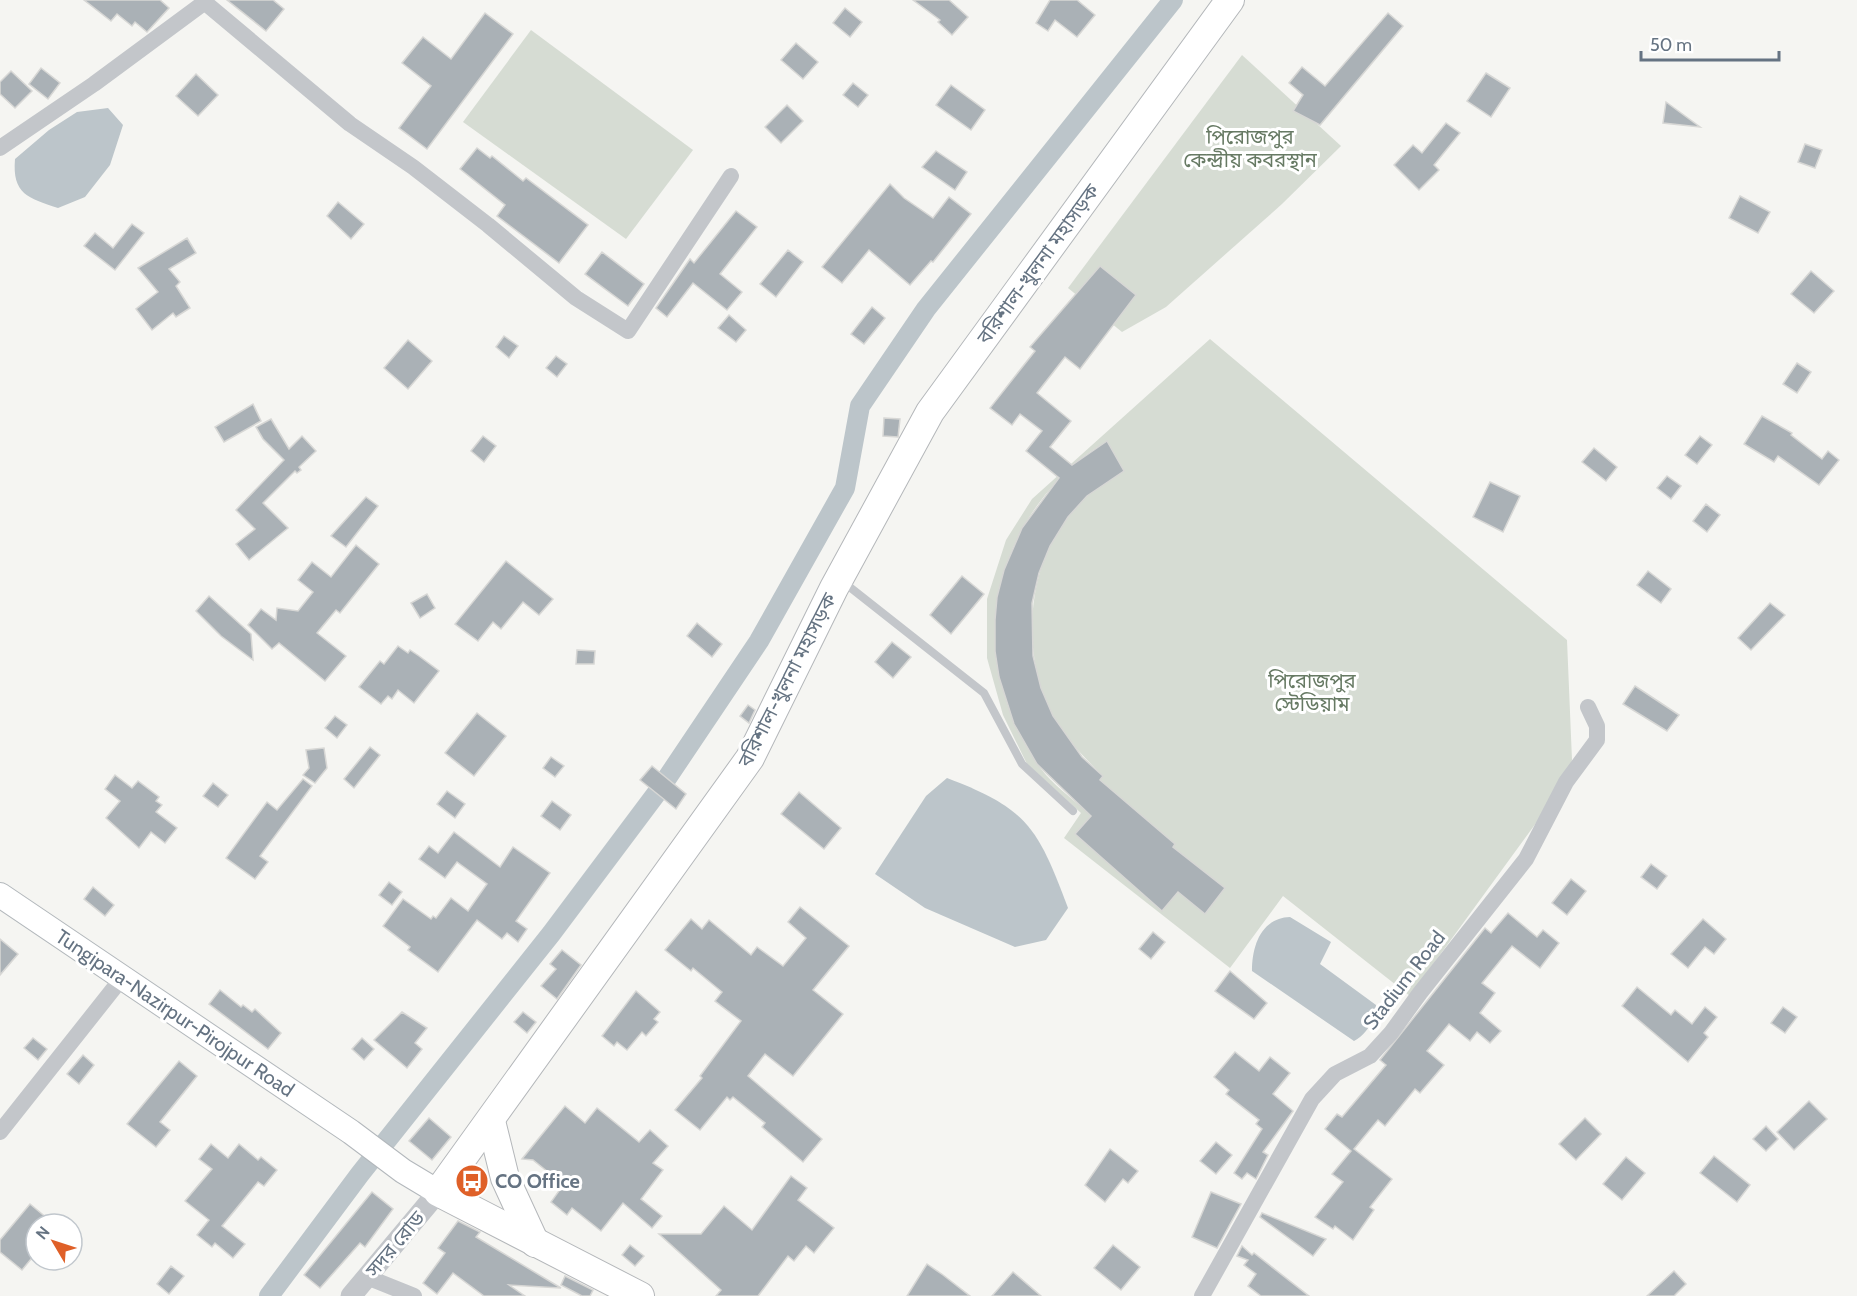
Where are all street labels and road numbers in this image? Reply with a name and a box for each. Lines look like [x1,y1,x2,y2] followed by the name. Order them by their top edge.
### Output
[971,179,1105,350] street label: বরিশাল-খুলনা মহাসড়ক
[732,588,842,772] street label: বরিশাল-খুলনা মহাসড়ক
[51,924,299,1102] street label: Tungipara-Nazirpur-Pirojpur Road
[1358,926,1450,1034] street label: Stadium Road
[360,1206,430,1283] street label: সদর রোড

